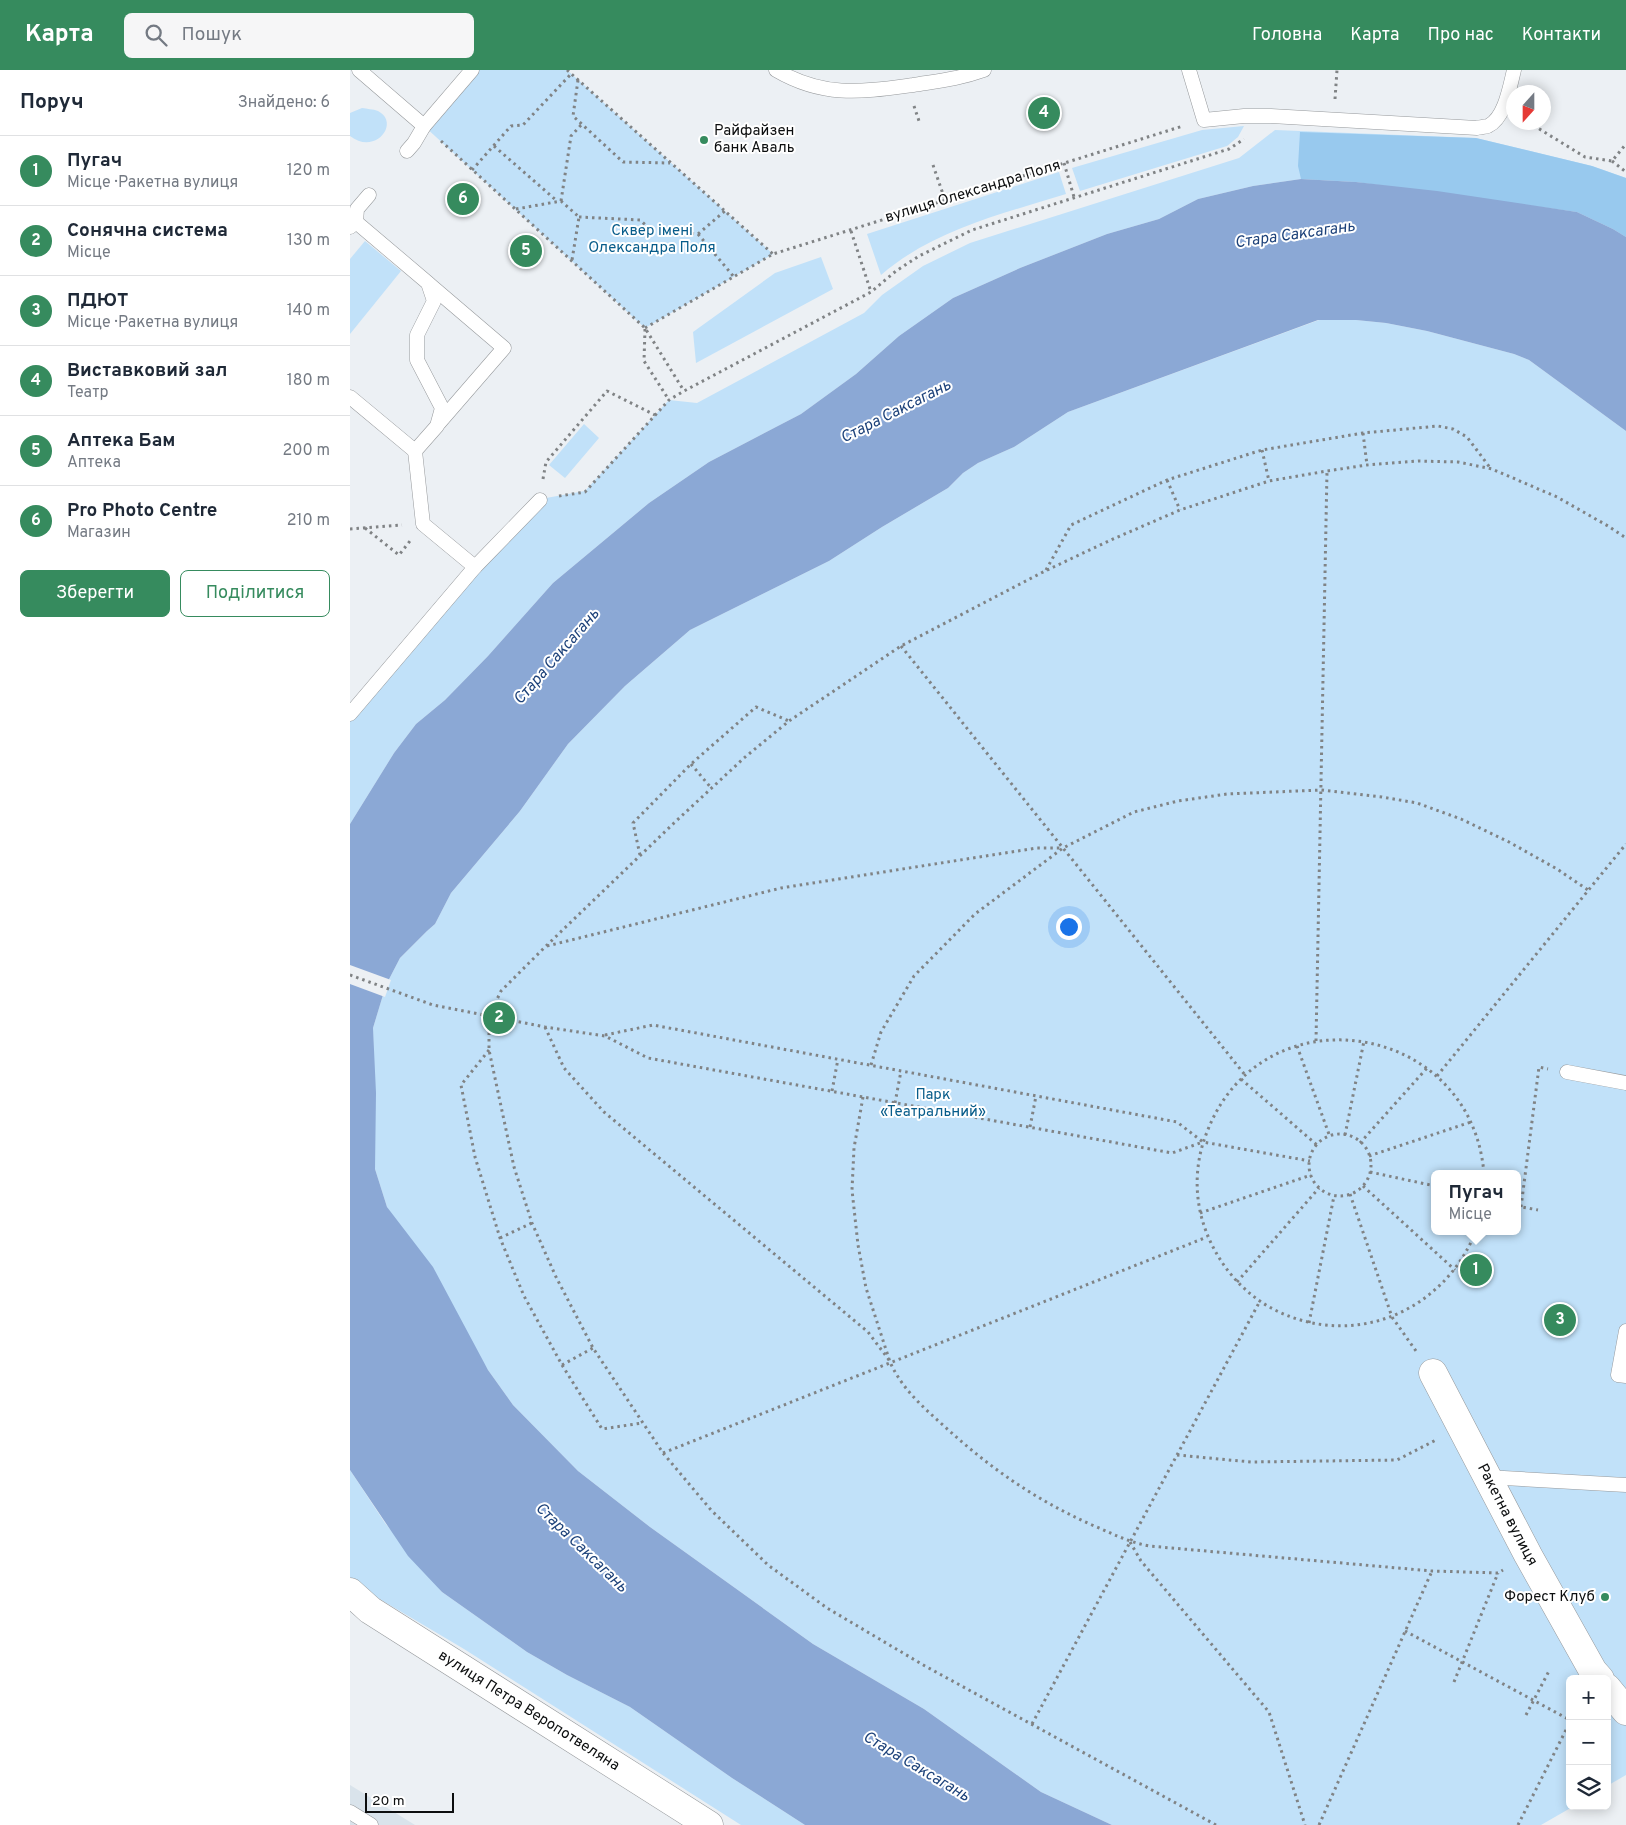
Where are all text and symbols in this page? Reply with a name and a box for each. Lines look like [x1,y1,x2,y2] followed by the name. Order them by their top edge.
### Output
[124,13,474,58] search box
[25,20,94,50] text: Карта
[142,21,170,49] icon: search
[182,23,242,47] text: Пошук
[1252,24,1322,47] text: Головна
[1350,24,1400,47] text: Карта
[1428,24,1494,47] text: Про нас
[1522,24,1601,47] text: Контакти
[1506,85,1551,130] north arrow
[20,89,84,116] text: Поруч
[238,93,330,113] text: Знайдено: 6
[1028,94,1060,132] pin: 4
[714,122,795,158] place label: Райфайзен банк Аваль
[698,134,710,146] marker: Райфайзен банк Аваль
[67,149,122,173] text: Пугач
[883,156,1063,228] street label: вулиця Олександра Поля
[33,161,39,181] text: 1
[287,161,330,181] text: 120 m
[67,173,238,193] text: Місце · Ракетна вулиця
[447,180,479,218] pin: 6
[1234,217,1356,253] water label: Стара Саксагань
[67,219,228,243] text: Сонячна система
[588,222,716,258] park label: Сквер імені Олександра Поля
[31,231,41,251] text: 2
[287,231,330,251] text: 130 m
[510,232,542,270] pin: 5
[67,243,111,263] text: Місце
[67,289,128,313] text: ПДЮТ
[31,301,41,321] text: 3
[287,301,330,321] text: 140 m
[67,313,238,333] text: Місце · Ракетна вулиця
[67,359,228,383] text: Виставковий зал
[31,371,41,391] text: 4
[287,371,330,391] text: 180 m
[837,376,955,448] water label: Стара Саксагань
[67,383,109,403] text: Театр
[67,429,175,453] text: Аптека Бам
[31,441,41,461] text: 5
[282,441,330,461] text: 200 m
[67,453,121,473] text: Аптека
[67,499,217,523] text: Pro Photo Centre
[31,511,41,531] text: 6
[287,511,330,531] text: 210 m
[67,523,131,543] text: Магазин
[20,570,170,617] button: Зберегти
[180,570,330,617] button: Поділитися
[510,605,604,709] water label: Стара Саксагань
[1056,914,1082,940] your location
[483,999,515,1037] pin: 2
[880,1086,986,1122] park label: Парк «Театральний»
[1431,1170,1521,1235] popup
[1448,1181,1504,1205] text: Пугач
[1448,1205,1492,1225] text: Місце
[1460,1251,1492,1289] pin: 1
[1544,1301,1576,1339] pin: 3
[1473,1460,1542,1569] street label: Ракетна вулиця
[530,1499,632,1597] water label: Стара Саксагань
[1504,1588,1595,1607] place label: Форест Клуб
[1599,1591,1611,1603] marker: Форест Клуб
[435,1646,623,1775] street label: вулиця Петра Веропотвеляна
[1566,1675,1611,1810] map controls
[1566,1675,1611,1720] button: +
[1566,1720,1611,1765] button: −
[859,1727,973,1807] water label: Стара Саксагань
[1566,1765,1611,1810] button: layers
[365,1790,454,1813] scale bar
[372,1793,405,1810] text: 20 m

